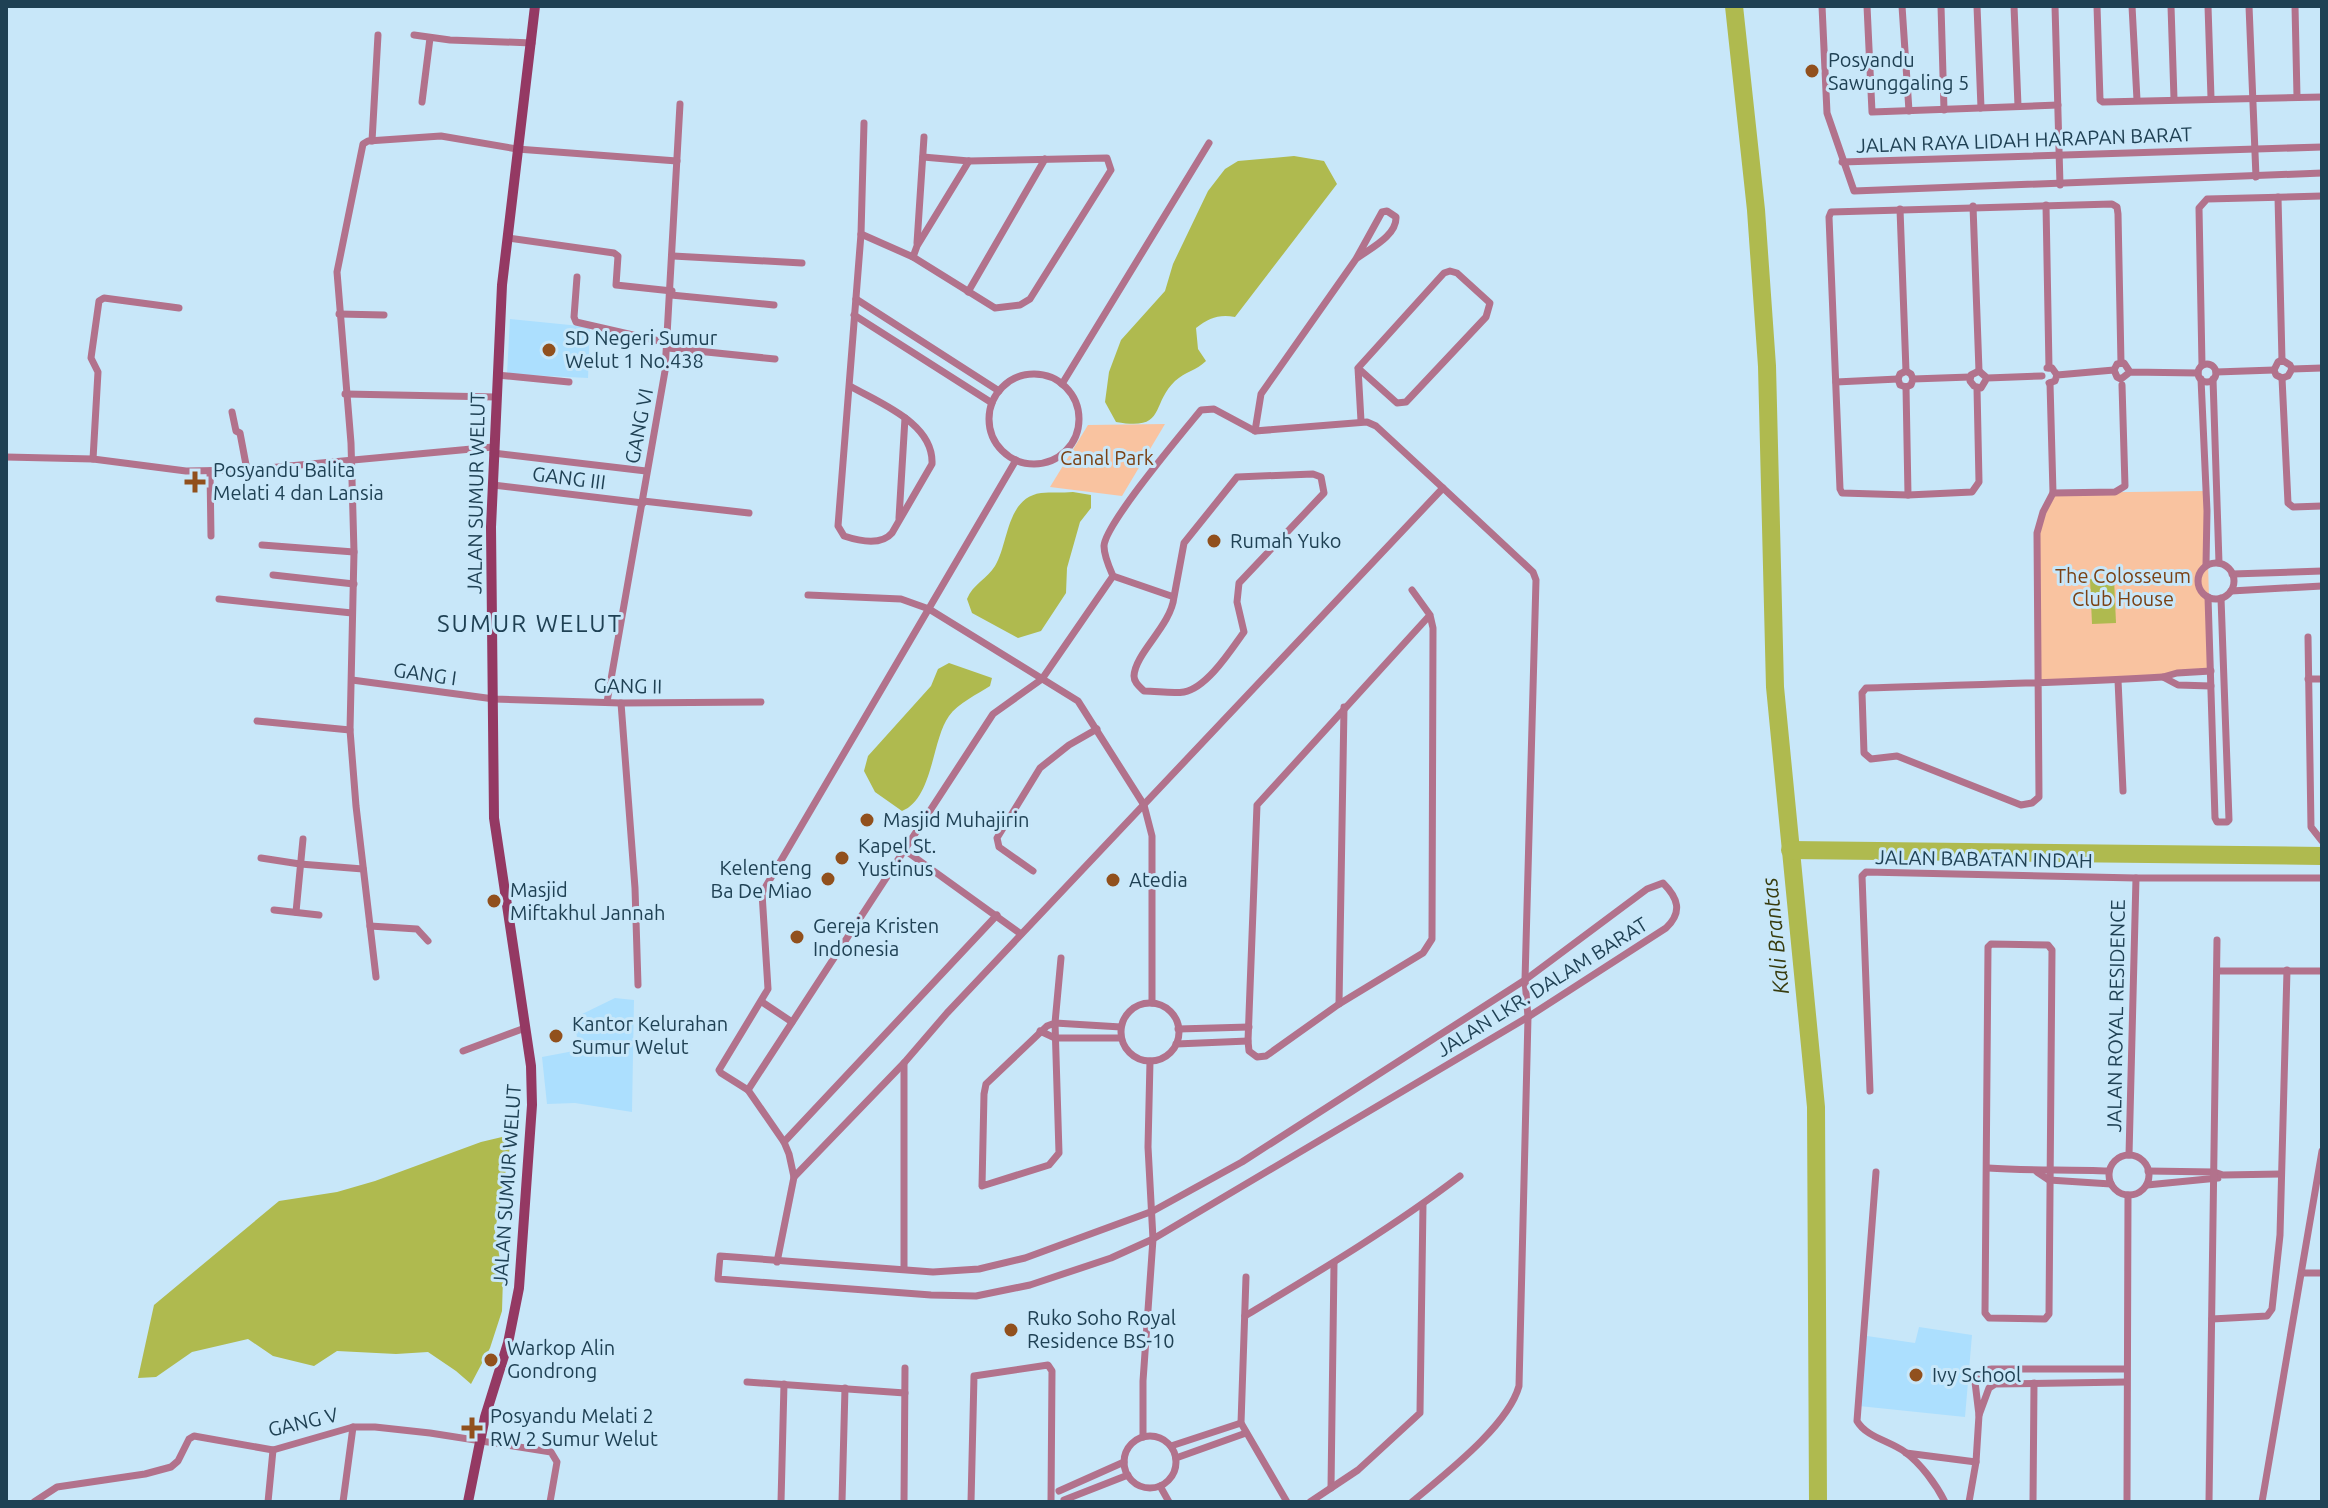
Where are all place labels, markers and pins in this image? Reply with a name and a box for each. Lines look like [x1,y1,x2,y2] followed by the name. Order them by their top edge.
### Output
[1828,48,1969,94] place label: Posyandu Sawunggaling 5
[1803,62,1821,80] marker: Posyandu Sawunggaling 5
[565,326,718,372] place label: SD Negeri Sumur Welut 1 No.438
[540,341,558,359] marker: SD Negeri Sumur Welut 1 No.438
[213,458,384,504] place label: Posyandu Balita Melati 4 dan Lansia
[184,471,206,493] marker: Posyandu Balita Melati 4 dan Lansia
[1230,529,1341,552] place label: Rumah Yuko
[1205,532,1223,550] marker: Rumah Yuko
[883,808,1029,831] place label: Masjid Muhajirin
[858,811,876,829] marker: Masjid Muhajirin
[858,834,937,880] place label: Kapel St. Yustinus
[833,849,851,867] marker: Kapel St. Yustinus
[710,856,812,902] place label: Kelenteng Ba De Miao
[1129,868,1188,891] place label: Atedia
[819,870,837,888] marker: Kelenteng Ba De Miao
[1104,871,1122,889] marker: Atedia
[510,878,665,924] place label: Masjid Miftakhul Jannah
[485,892,503,910] marker: Masjid Miftakhul Jannah
[813,914,939,960] place label: Gereja Kristen Indonesia
[788,928,806,946] marker: Gereja Kristen Indonesia
[572,1012,728,1058] place label: Kantor Kelurahan Sumur Welut
[547,1027,565,1045] marker: Kantor Kelurahan Sumur Welut
[1027,1306,1176,1352] place label: Ruko Soho Royal Residence BS-10
[1002,1321,1020,1339] marker: Ruko Soho Royal Residence BS-10
[507,1336,615,1382] place label: Warkop Alin Gondrong
[482,1351,500,1369] marker: Warkop Alin Gondrong
[1932,1363,2021,1386] place label: Ivy School
[1907,1366,1925,1384] marker: Ivy School
[490,1404,658,1450] place label: Posyandu Melati 2 RW 2 Sumur Welut
[461,1417,483,1439] marker: Posyandu Melati 2 RW 2 Sumur Welut

